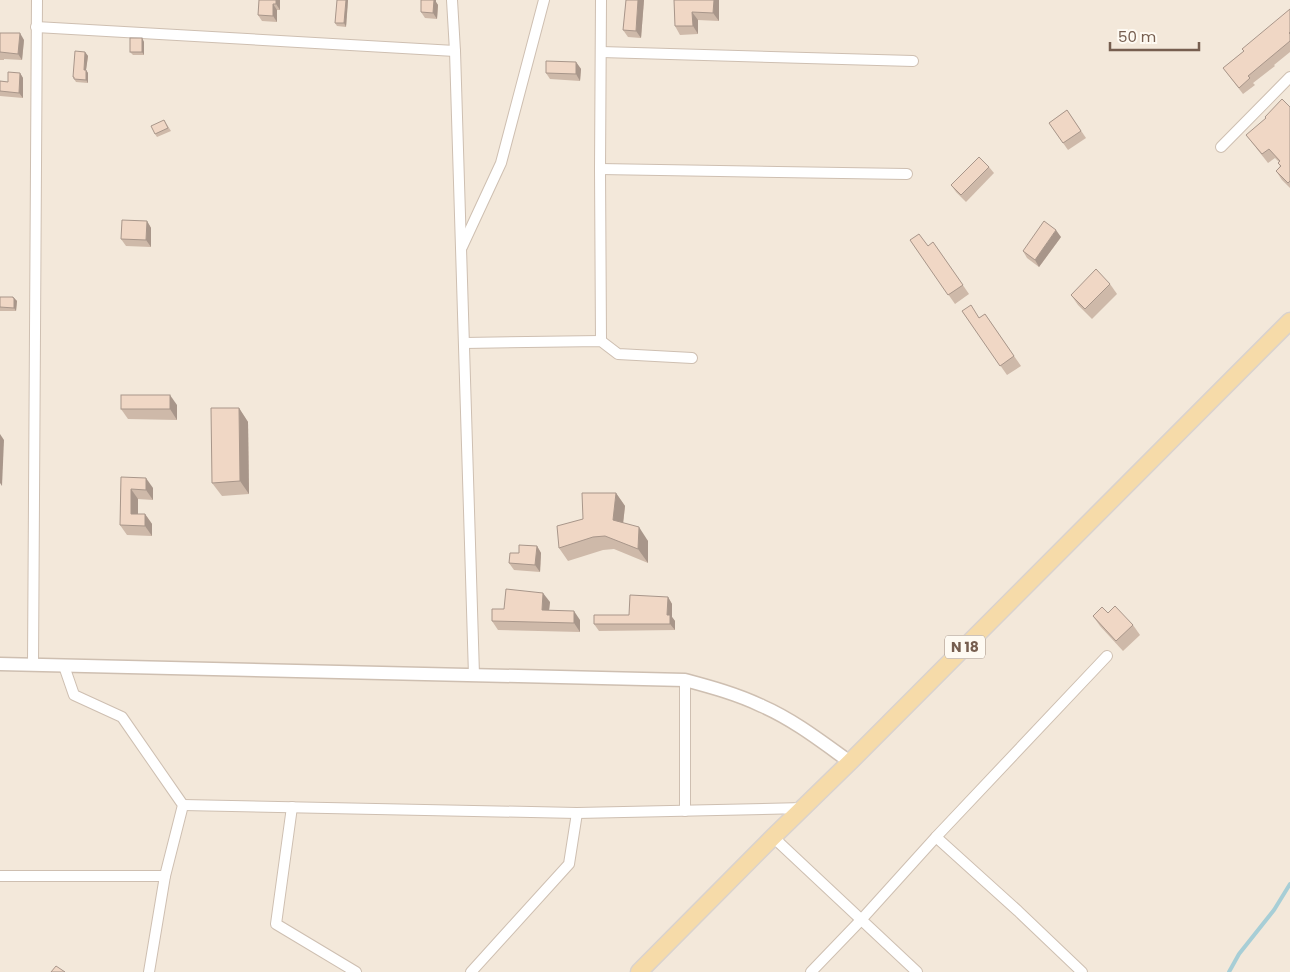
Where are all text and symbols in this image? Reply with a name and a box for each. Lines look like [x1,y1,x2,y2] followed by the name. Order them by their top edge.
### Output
[1110,20,1199,52] scale bar
[1118,26,1156,47] text: 50 m
[945,636,985,659] road number: N 18

